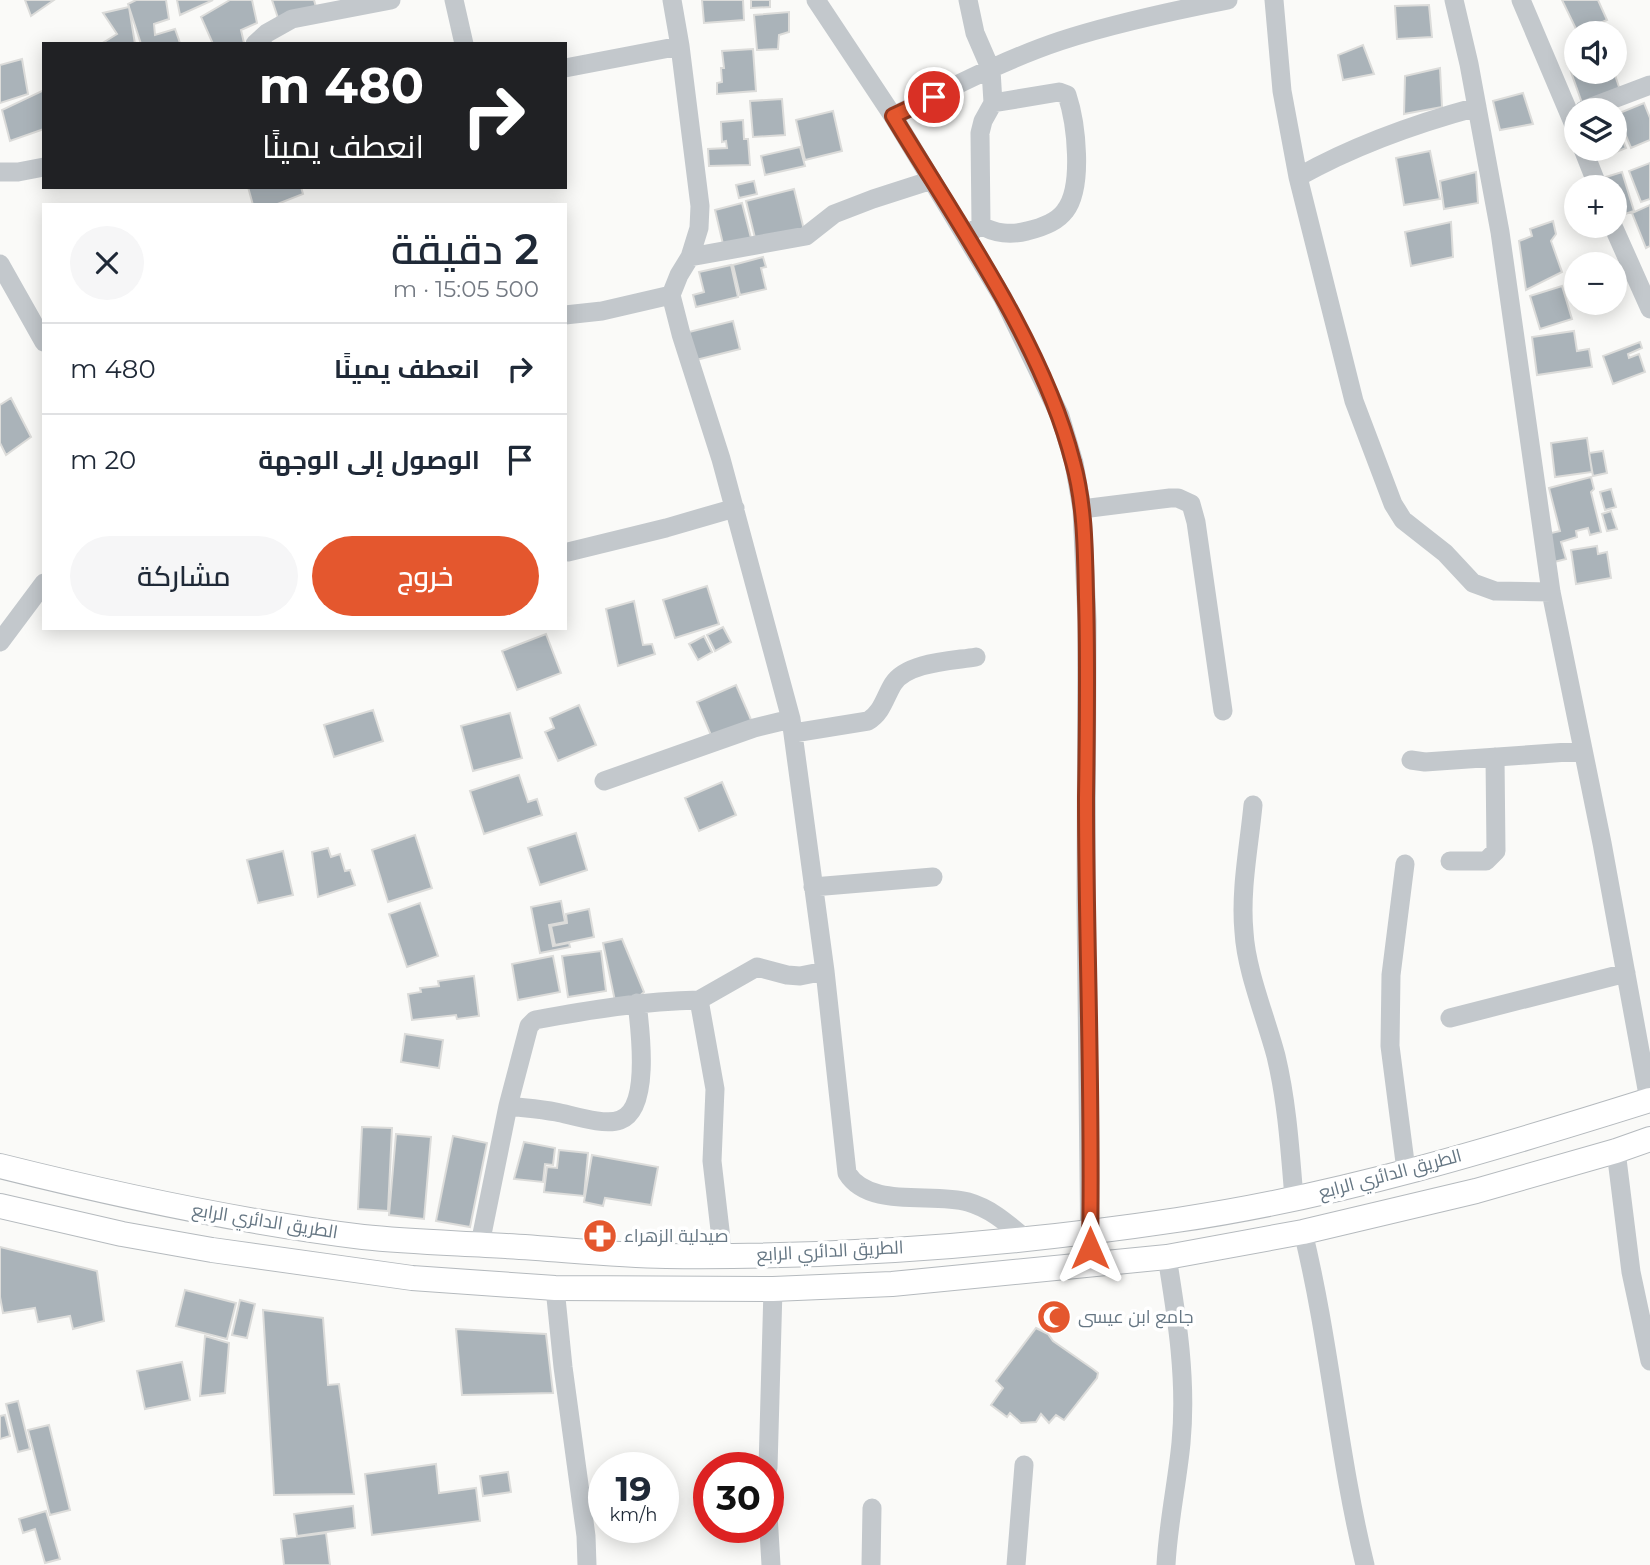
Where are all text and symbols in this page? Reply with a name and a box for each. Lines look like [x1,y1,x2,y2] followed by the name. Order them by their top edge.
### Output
[1564,21,1627,315] map controls
[1564,21,1627,84] button: sound
[259,56,424,115] text: 480 m
[904,67,964,127] pin
[448,70,539,161] icon: right
[915,78,953,116] icon: arrive
[1564,98,1627,161] button: layers
[262,127,424,166] text: انعطف يمينًا
[1564,175,1627,238] button: +
[391,223,539,275] text: 2 دقيقة
[70,226,144,300] button: close
[1564,252,1627,315] button: −
[393,275,539,303] text: 500 m · 15:05
[501,350,539,388] icon: right
[70,353,156,385] text: 480 m
[334,353,480,385] text: انعطف يمينًا
[501,441,539,479] icon: arrive
[70,444,136,476] text: 20 m
[258,444,480,476] text: الوصول إلى الوجهة
[70,536,298,616] button: مشاركة
[312,536,539,616] button: خروج
[1316,1144,1465,1207] street label: الطريق الدائري الرابع
[190,1199,339,1246] street label: الطريق الدائري الرابع
[1053,1211,1127,1285] position arrow
[581,1217,619,1255] pharmacy icon: صيدلية الزهراء
[624,1225,729,1247] place label: صيدلية الزهراء
[756,1236,904,1269] street label: الطريق الدائري الرابع
[1035,1298,1073,1336] mosque icon: جامع ابن عيسى
[1078,1306,1193,1329] place label: جامع ابن عيسى
[693,1452,784,1543] speed limit sign: 30
[615,1467,652,1510] text: 19
[609,1504,658,1526] text: km/h

